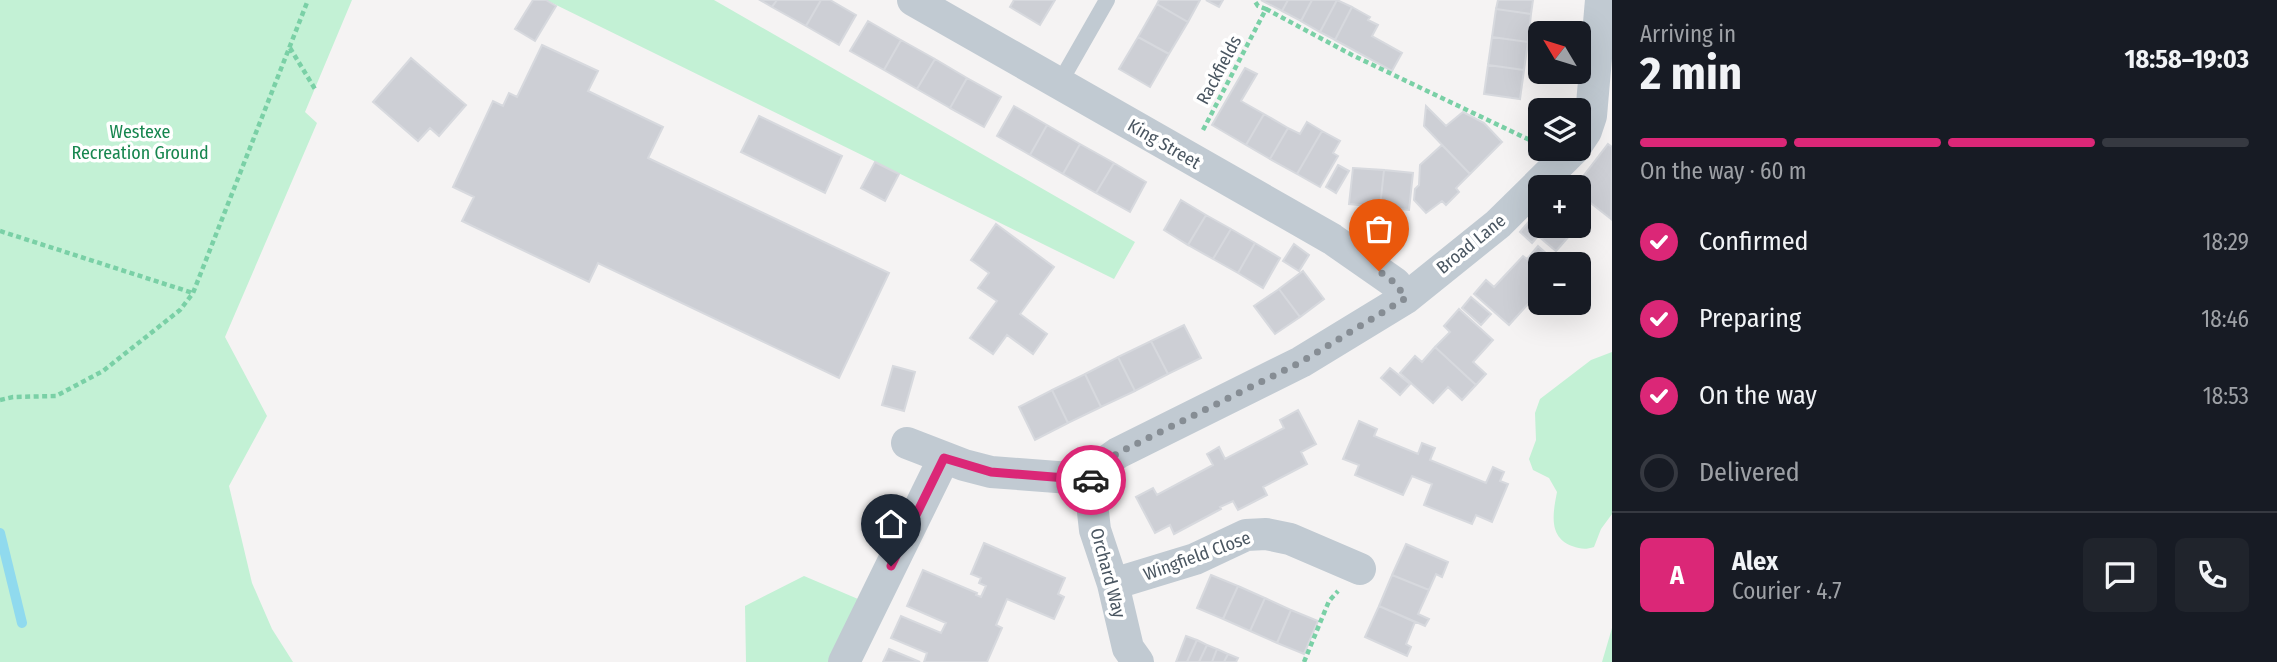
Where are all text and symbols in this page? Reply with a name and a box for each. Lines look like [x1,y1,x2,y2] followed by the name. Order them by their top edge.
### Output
[1640,20,1736,48] text: Arriving in
[1528,21,1591,84] north arrow
[1528,21,1591,315] map controls
[1192,32,1246,108] street label: Rackfields
[2124,44,2249,75] text: 18:58–19:03
[1640,46,1742,101] text: 2 min
[1528,98,1591,161] button: layers
[1124,114,1204,174] street label: King Street
[71,121,209,164] park label: Westexe Recreation Ground
[1640,157,1807,185] text: On the way · 60 m
[1528,175,1591,238] button: +
[1349,199,1409,271] pin
[1432,209,1510,279] street label: Broad Lane
[1360,210,1398,248] icon: bag
[1640,223,1678,261] icon: check
[1699,226,1809,257] text: Confirmed
[2202,228,2249,256] text: 18:29
[1528,252,1591,315] button: −
[1640,300,1678,338] icon: check
[1699,303,1801,334] text: Preparing
[2201,305,2249,333] text: 18:46
[1640,377,1678,415] icon: check
[1699,380,1817,411] text: On the way
[2203,382,2249,410] text: 18:53
[1056,445,1126,515] courier
[1699,457,1800,488] text: Delivered
[1072,461,1110,499] icon: car
[861,494,921,566] pin
[872,505,910,543] icon: home
[1085,526,1131,620] street label: Orchard Way
[1140,526,1254,586] street label: Wingfield Close
[2083,538,2157,612] button: chat
[2175,538,2249,612] button: phone
[1732,546,1778,577] text: Alex
[1670,560,1684,591] text: A
[1732,577,1842,605] text: Courier · 4.7

